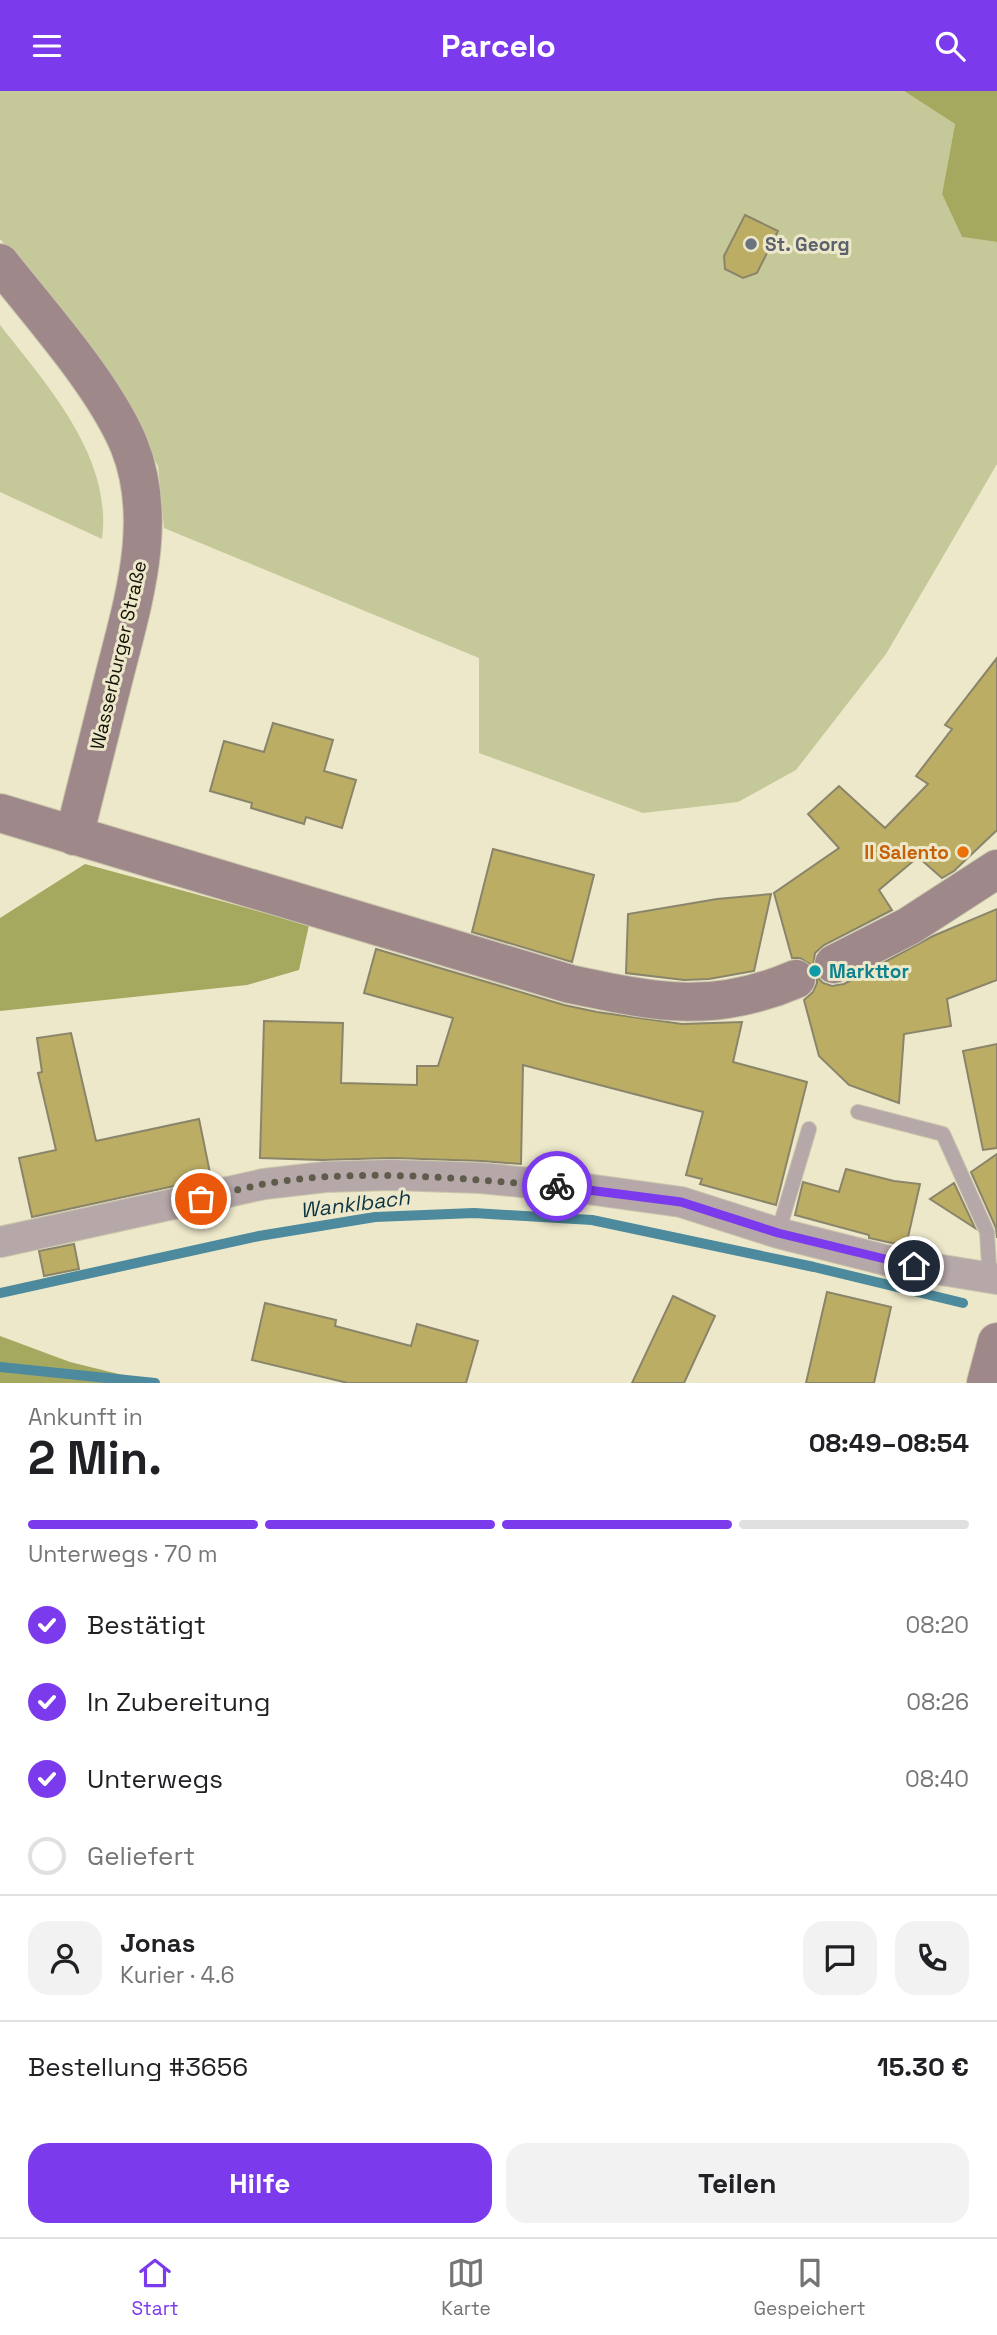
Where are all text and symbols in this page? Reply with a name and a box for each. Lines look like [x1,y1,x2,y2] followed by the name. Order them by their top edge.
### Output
[441,26,556,66] text: Parcelo
[28,27,66,65] icon: menu
[931,27,969,65] icon: search
[765,232,850,257] place label: St. Georg
[743,236,759,252] marker: St. Georg
[85,558,152,752] street label: Wasserburger Straße
[864,840,949,865] place label: Il Salento
[955,844,971,860] marker: Il Salento
[829,959,909,984] place label: Markttor
[807,963,823,979] marker: Markttor
[522,1151,592,1221] courier
[538,1167,576,1205] icon: bike
[171,1169,231,1229] pin
[182,1180,220,1218] icon: bag
[299,1183,412,1224] water label: Wanklbach
[884,1236,944,1296] pin
[895,1247,933,1285] icon: home
[28,1402,143,1432] text: Ankunft in
[809,1426,969,1460] text: 08:49–08:54
[28,1429,162,1487] text: 2 Min.
[28,1539,218,1569] text: Unterwegs · 70 m
[28,1606,66,1644] icon: check
[87,1608,206,1642] text: Bestätigt
[905,1610,969,1640] text: 08:20
[28,1683,66,1721] icon: check
[87,1685,271,1719] text: In Zubereitung
[906,1687,969,1717] text: 08:26
[28,1760,66,1798] icon: check
[87,1762,223,1796] text: Unterwegs
[905,1764,969,1794] text: 08:40
[87,1839,195,1873] text: Geliefert
[28,1921,102,1995] button: person
[803,1921,877,1995] button: chat
[895,1921,969,1995] button: phone
[120,1926,195,1960] text: Jonas
[120,1960,235,1990] text: Kurier · 4.6
[28,2050,248,2084] text: Bestellung #3656
[877,2050,969,2084] text: 15.30 €
[28,2143,492,2223] button: Hilfe
[506,2143,969,2223] button: Teilen
[131,2254,179,2321] tab: Start
[441,2254,491,2321] tab: Karte
[753,2254,866,2321] tab: Gespeichert

